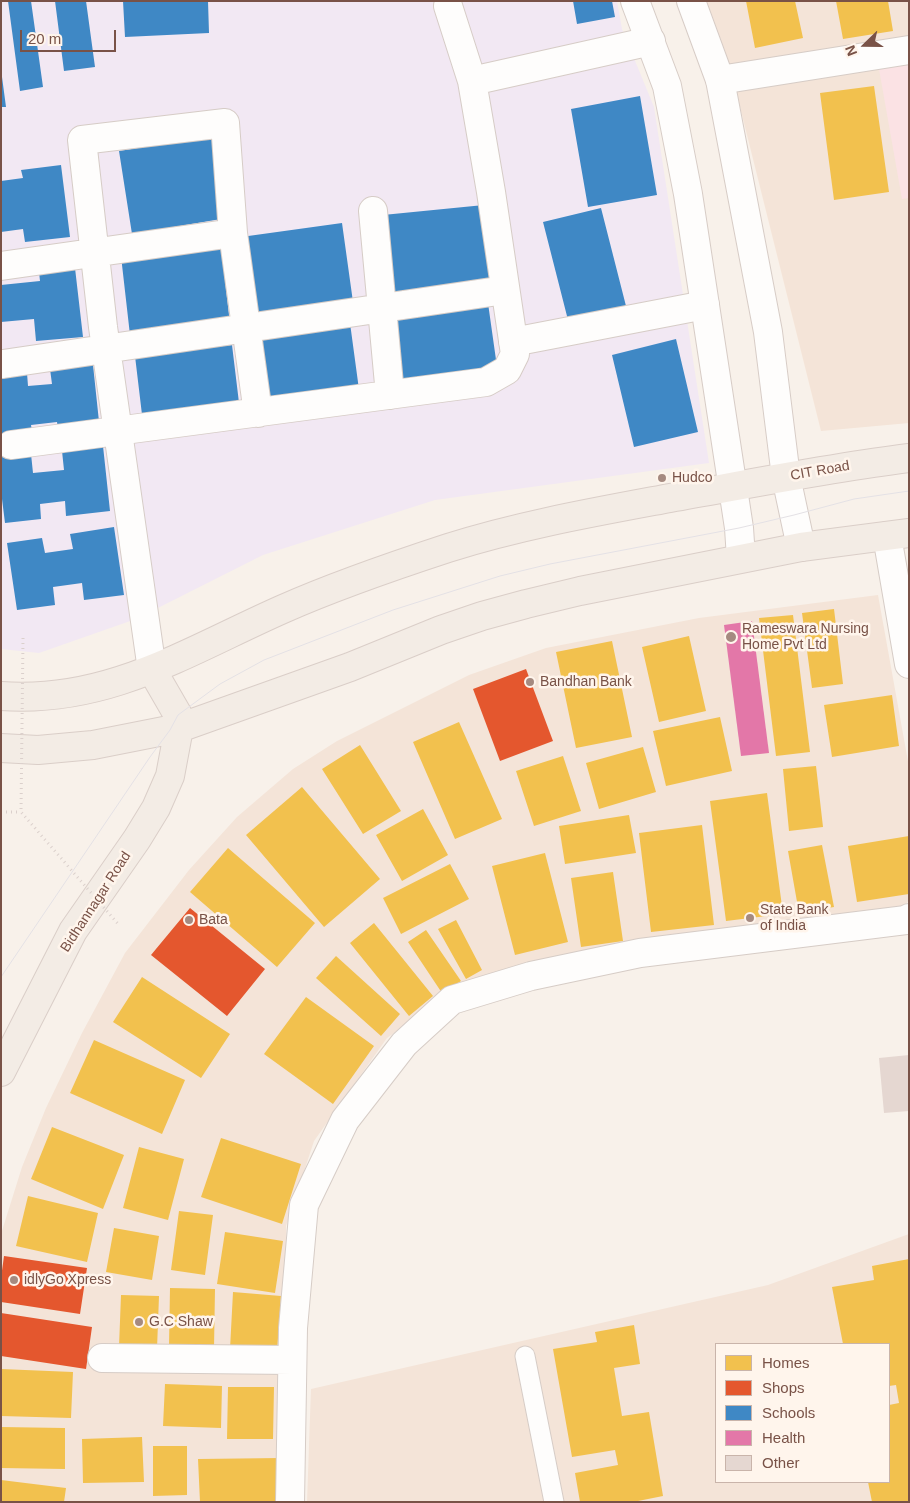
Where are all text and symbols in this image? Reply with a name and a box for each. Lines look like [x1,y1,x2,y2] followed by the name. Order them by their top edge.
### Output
[22,20,119,52] scale bar
[840,20,890,70] north arrow
[28,30,61,47] text: 20 m
[842,43,860,58] text: N
[789,458,851,484] street label: CIT Road
[672,470,712,486] place label: Hudco
[656,472,668,484] marker: Hudco
[742,621,869,654] place label: Rameswara Nursing Home Pvt Ltd
[724,630,738,644] marker: Rameswara Nursing Home Pvt Ltd
[540,674,632,690] place label: Bandhan Bank
[524,676,536,688] marker: Bandhan Bank
[57,848,135,956] street label: Bidhannagar Road
[760,902,828,934] place label: State Bank of India
[199,912,228,928] place label: Bata
[744,912,756,924] marker: State Bank of India
[183,914,195,926] marker: Bata
[24,1272,111,1288] place label: idlyGo Xpress
[8,1274,20,1286] marker: idlyGo Xpress
[149,1314,213,1330] place label: G.C Shaw
[133,1316,145,1328] marker: G.C Shaw
[715,1343,890,1483] legend
[762,1354,810,1371] text: Homes
[762,1379,805,1396] text: Shops
[762,1404,815,1421] text: Schools
[762,1429,805,1446] text: Health
[762,1454,800,1471] text: Other

